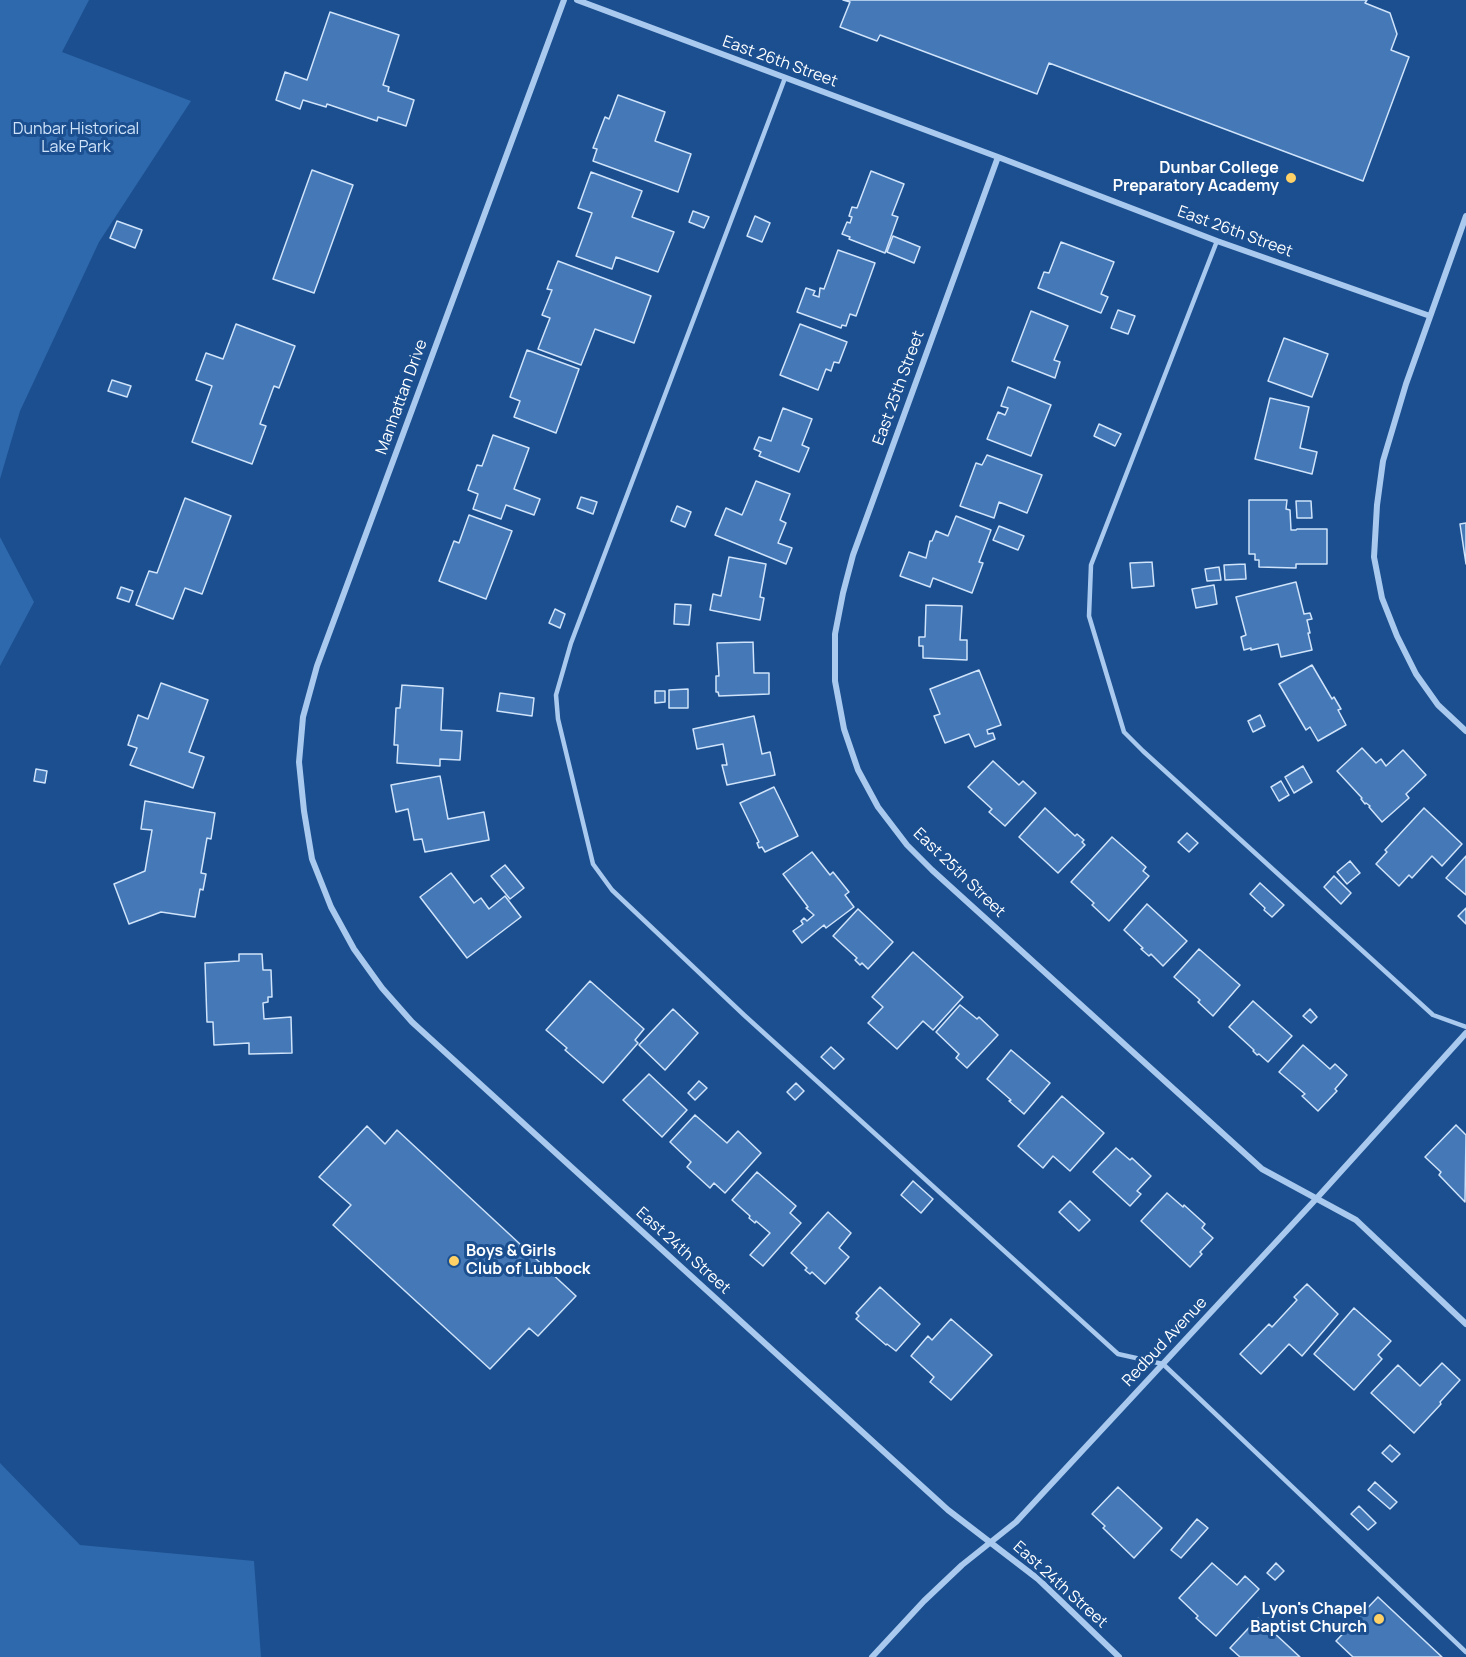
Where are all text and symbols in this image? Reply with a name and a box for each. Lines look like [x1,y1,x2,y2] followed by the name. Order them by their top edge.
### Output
[720,32,840,92] street label: East 26th Street
[13,120,139,158] park label: Dunbar Historical Lake Park
[1113,159,1279,197] place label: Dunbar College Preparatory Academy
[1284,171,1298,185] marker: Dunbar College Preparatory Academy
[1175,202,1295,262] street label: East 26th Street
[869,328,929,448] street label: East 25th Street
[372,337,432,457] street label: Manhattan Drive
[909,824,1009,922] street label: East 25th Street
[632,1204,734,1298] street label: East 24th Street
[466,1242,590,1280] place label: Boys & Girls Club of Lubbock
[447,1254,461,1268] marker: Boys & Girls Club of Lubbock
[1119,1293,1211,1391] street label: Redbud Avenue
[1009,1538,1111,1632] street label: East 24th Street
[1250,1600,1367,1638] place label: Lyon's Chapel Baptist Church
[1372,1612,1386,1626] marker: Lyon's Chapel Baptist Church

